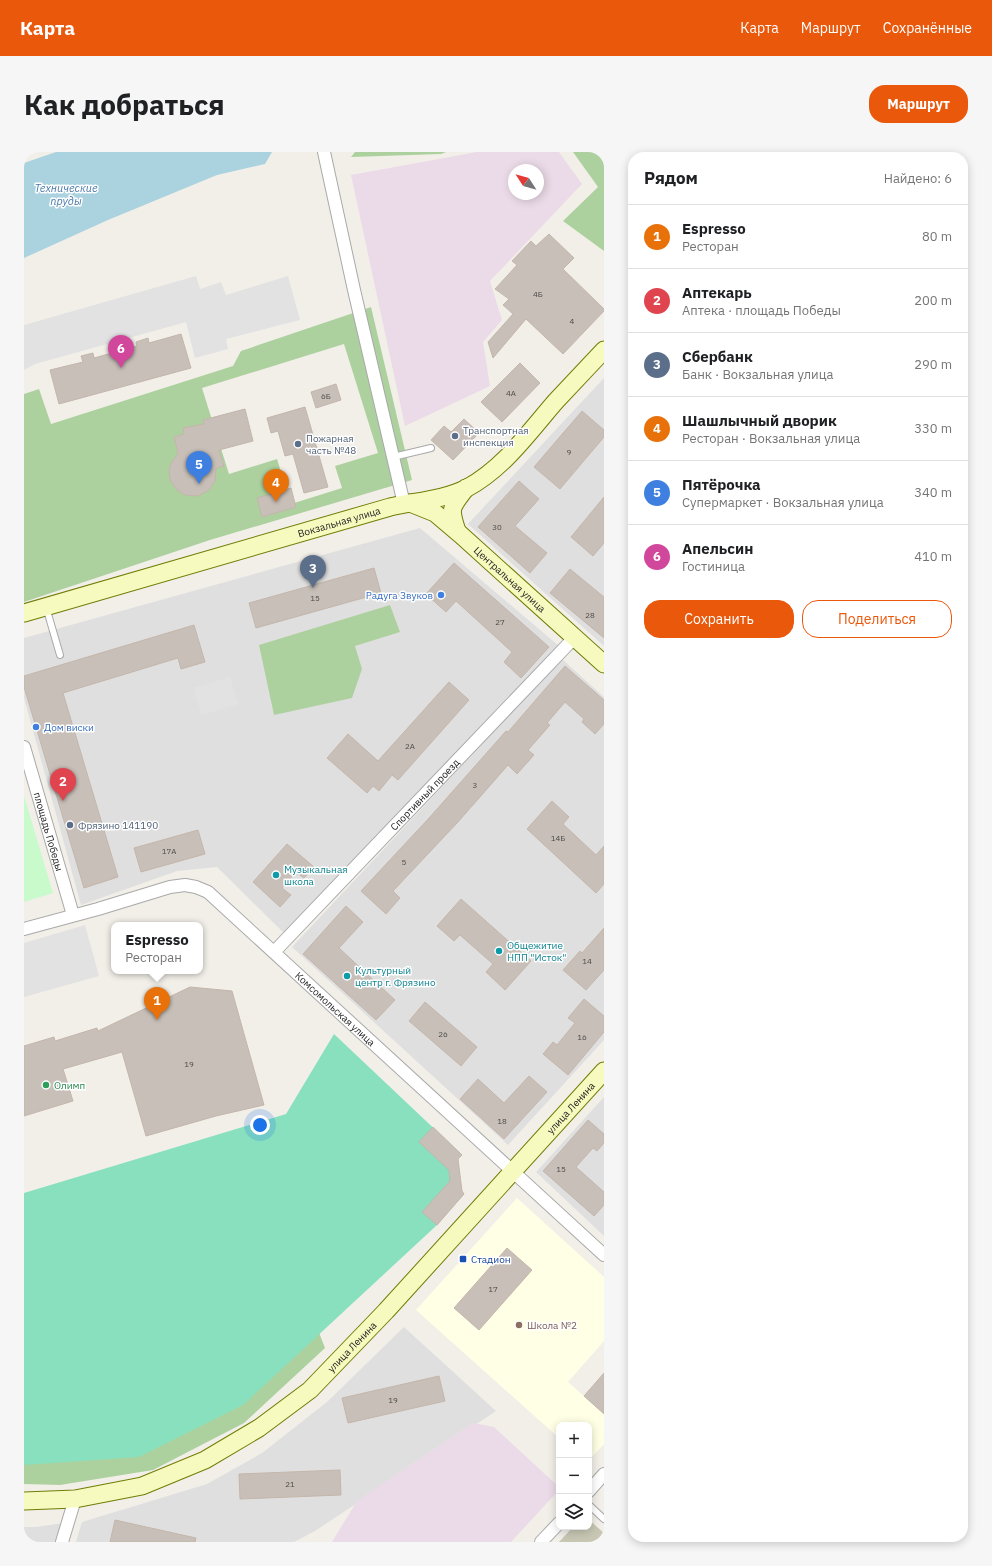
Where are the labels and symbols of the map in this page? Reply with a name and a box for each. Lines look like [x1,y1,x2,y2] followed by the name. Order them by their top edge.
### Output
[508,164,544,200] north arrow
[34,181,98,208] water label: Технические пруды
[533,289,543,299] house number: 4Б
[570,316,575,326] house number: 4
[108,335,134,368] pin: 6
[506,388,516,398] house number: 4А
[321,391,331,401] house number: 6Б
[463,424,529,449] place label: Транспортная инспекция
[450,431,460,441] marker: Транспортная инспекция
[306,432,356,457] place label: Пожарная часть №48
[293,439,303,449] marker: Пожарная часть №48
[567,447,572,457] house number: 9
[186,451,212,484] pin: 5
[263,469,289,502] pin: 4
[296,503,383,540] street label: Вокзальная улица
[492,522,502,532] house number: 30
[471,544,549,615] street label: Центральная улица
[300,555,326,588] pin: 3
[366,589,433,602] place label: Радуга Звуков
[436,590,446,600] marker: Радуга Звуков
[310,593,320,603] house number: 15
[585,610,595,620] house number: 28
[495,617,505,627] house number: 27
[44,721,94,734] place label: Дом виски
[31,722,41,732] marker: Дом виски
[405,741,415,751] house number: 2А
[387,756,462,833] street label: Спортивный проезд
[50,768,76,801] pin: 2
[473,780,478,790] house number: 3
[31,791,66,872] street label: площадь Победы
[78,819,158,832] place label: Фрязино 141190
[65,820,75,830] marker: Фрязино 141190
[551,833,565,843] house number: 14Б
[162,846,176,856] house number: 17А
[402,857,407,867] house number: 5
[284,863,348,888] place label: Музыкальная школа
[271,870,281,880] marker: Музыкальная школа
[507,939,567,964] place label: Общежитие НПП "Исток"
[494,946,504,956] marker: Общежитие НПП "Исток"
[582,956,592,966] house number: 14
[355,964,436,989] place label: Культурный центр г. Фрязино
[293,969,379,1049] street label: Комсомольская улица
[342,971,352,981] marker: Культурный центр г. Фрязино
[144,987,170,1020] pin: 1
[438,1029,448,1039] house number: 26
[577,1032,587,1042] house number: 16
[184,1059,194,1069] house number: 19
[54,1079,85,1092] place label: Олимп
[544,1079,598,1136] street label: улица Ленина
[41,1080,51,1090] marker: Олимп
[250,1115,270,1135] your location
[497,1116,507,1126] house number: 18
[556,1164,566,1174] house number: 15
[471,1253,511,1266] place label: Стадион
[458,1254,468,1264] marker: Стадион
[488,1284,498,1294] house number: 17
[324,1318,380,1375] street label: улица Ленина
[527,1319,577,1332] place label: Школа №2
[514,1320,524,1330] marker: Школа №2
[388,1395,398,1405] house number: 19
[285,1479,295,1489] house number: 21

